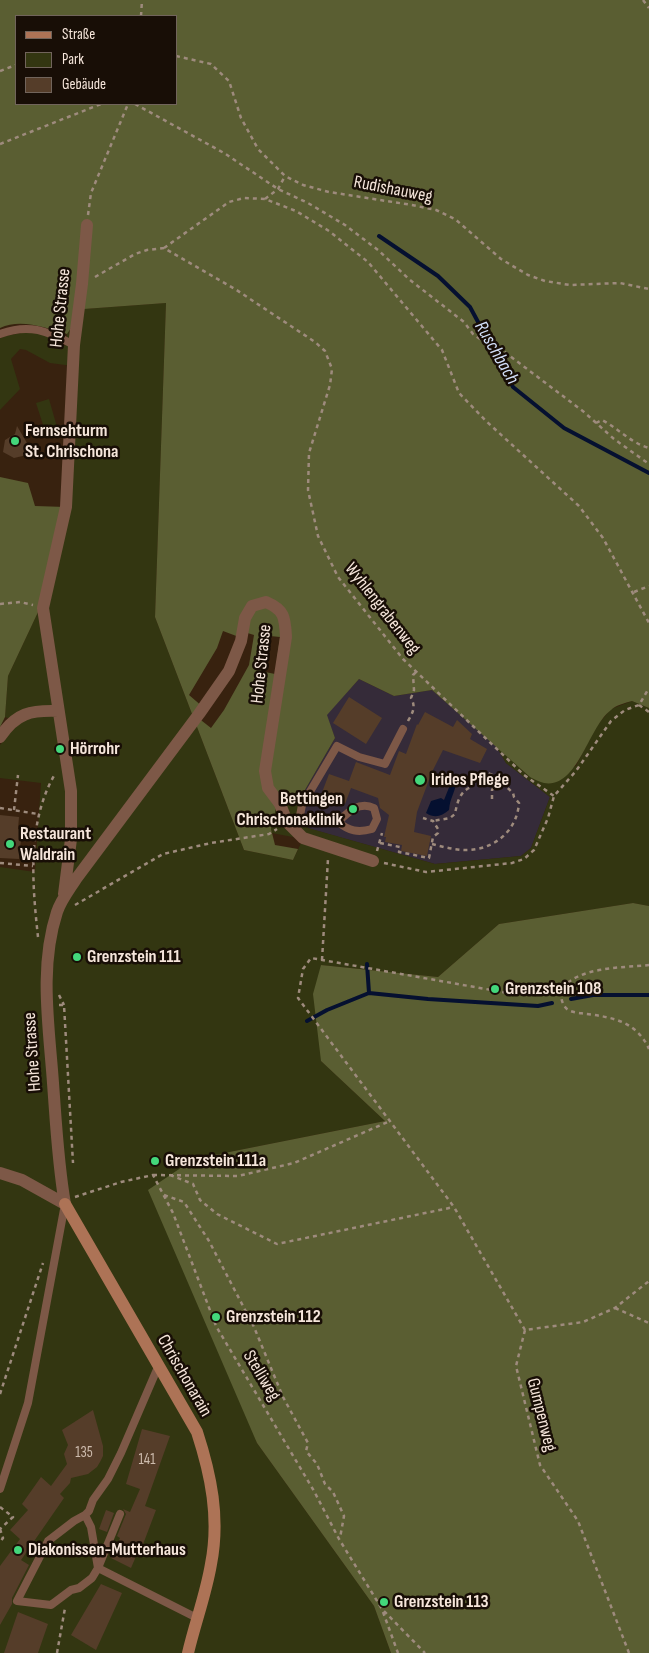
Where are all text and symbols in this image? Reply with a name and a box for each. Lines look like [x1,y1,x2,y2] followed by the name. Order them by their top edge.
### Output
[15,15,178,105] legend
[62,25,95,44] text: Straße
[62,50,84,69] text: Park
[62,75,106,94] text: Gebäude
[352,172,434,208] street label: Rudishauweg
[46,267,76,349] street label: Hohe Strasse
[469,317,523,389] water label: Ruschbach
[25,420,118,462] place label: Fernsehturm St. Chrischona
[9,435,21,447] marker: Fernsehturm St. Chrischona
[340,559,424,659] street label: Wyhlengrabenweg
[247,623,277,705] street label: Hohe Strasse
[70,738,120,760] place label: Hörrohr
[54,743,66,755] marker: Hörrohr
[431,769,509,791] place label: Irides Pflege
[413,773,427,787] marker: Irides Pflege
[236,788,343,831] place label: Bettingen Chrischonaklinik
[347,803,359,815] marker: Bettingen Chrischonaklinik
[20,823,91,866] place label: Restaurant Waldrain
[4,838,16,850] marker: Restaurant Waldrain
[87,946,181,968] place label: Grenzstein 111
[71,951,83,963] marker: Grenzstein 111
[505,978,601,1000] place label: Grenzstein 108
[489,983,501,995] marker: Grenzstein 108
[19,1012,47,1092] street label: Hohe Strasse
[165,1150,266,1172] place label: Grenzstein 111a
[149,1155,161,1167] marker: Grenzstein 111a
[226,1306,321,1328] place label: Grenzstein 112
[210,1311,222,1323] marker: Grenzstein 112
[152,1331,216,1421] street label: Chrischonarain
[238,1347,284,1405] street label: Stelliweg
[521,1376,561,1454] street label: Gumpenweg
[75,1444,93,1462] house number: 135
[139,1451,155,1469] house number: 141
[28,1539,186,1561] place label: Diakonissen-Mutterhaus
[12,1544,24,1556] marker: Diakonissen-Mutterhaus
[394,1591,489,1613] place label: Grenzstein 113
[378,1596,390,1608] marker: Grenzstein 113

